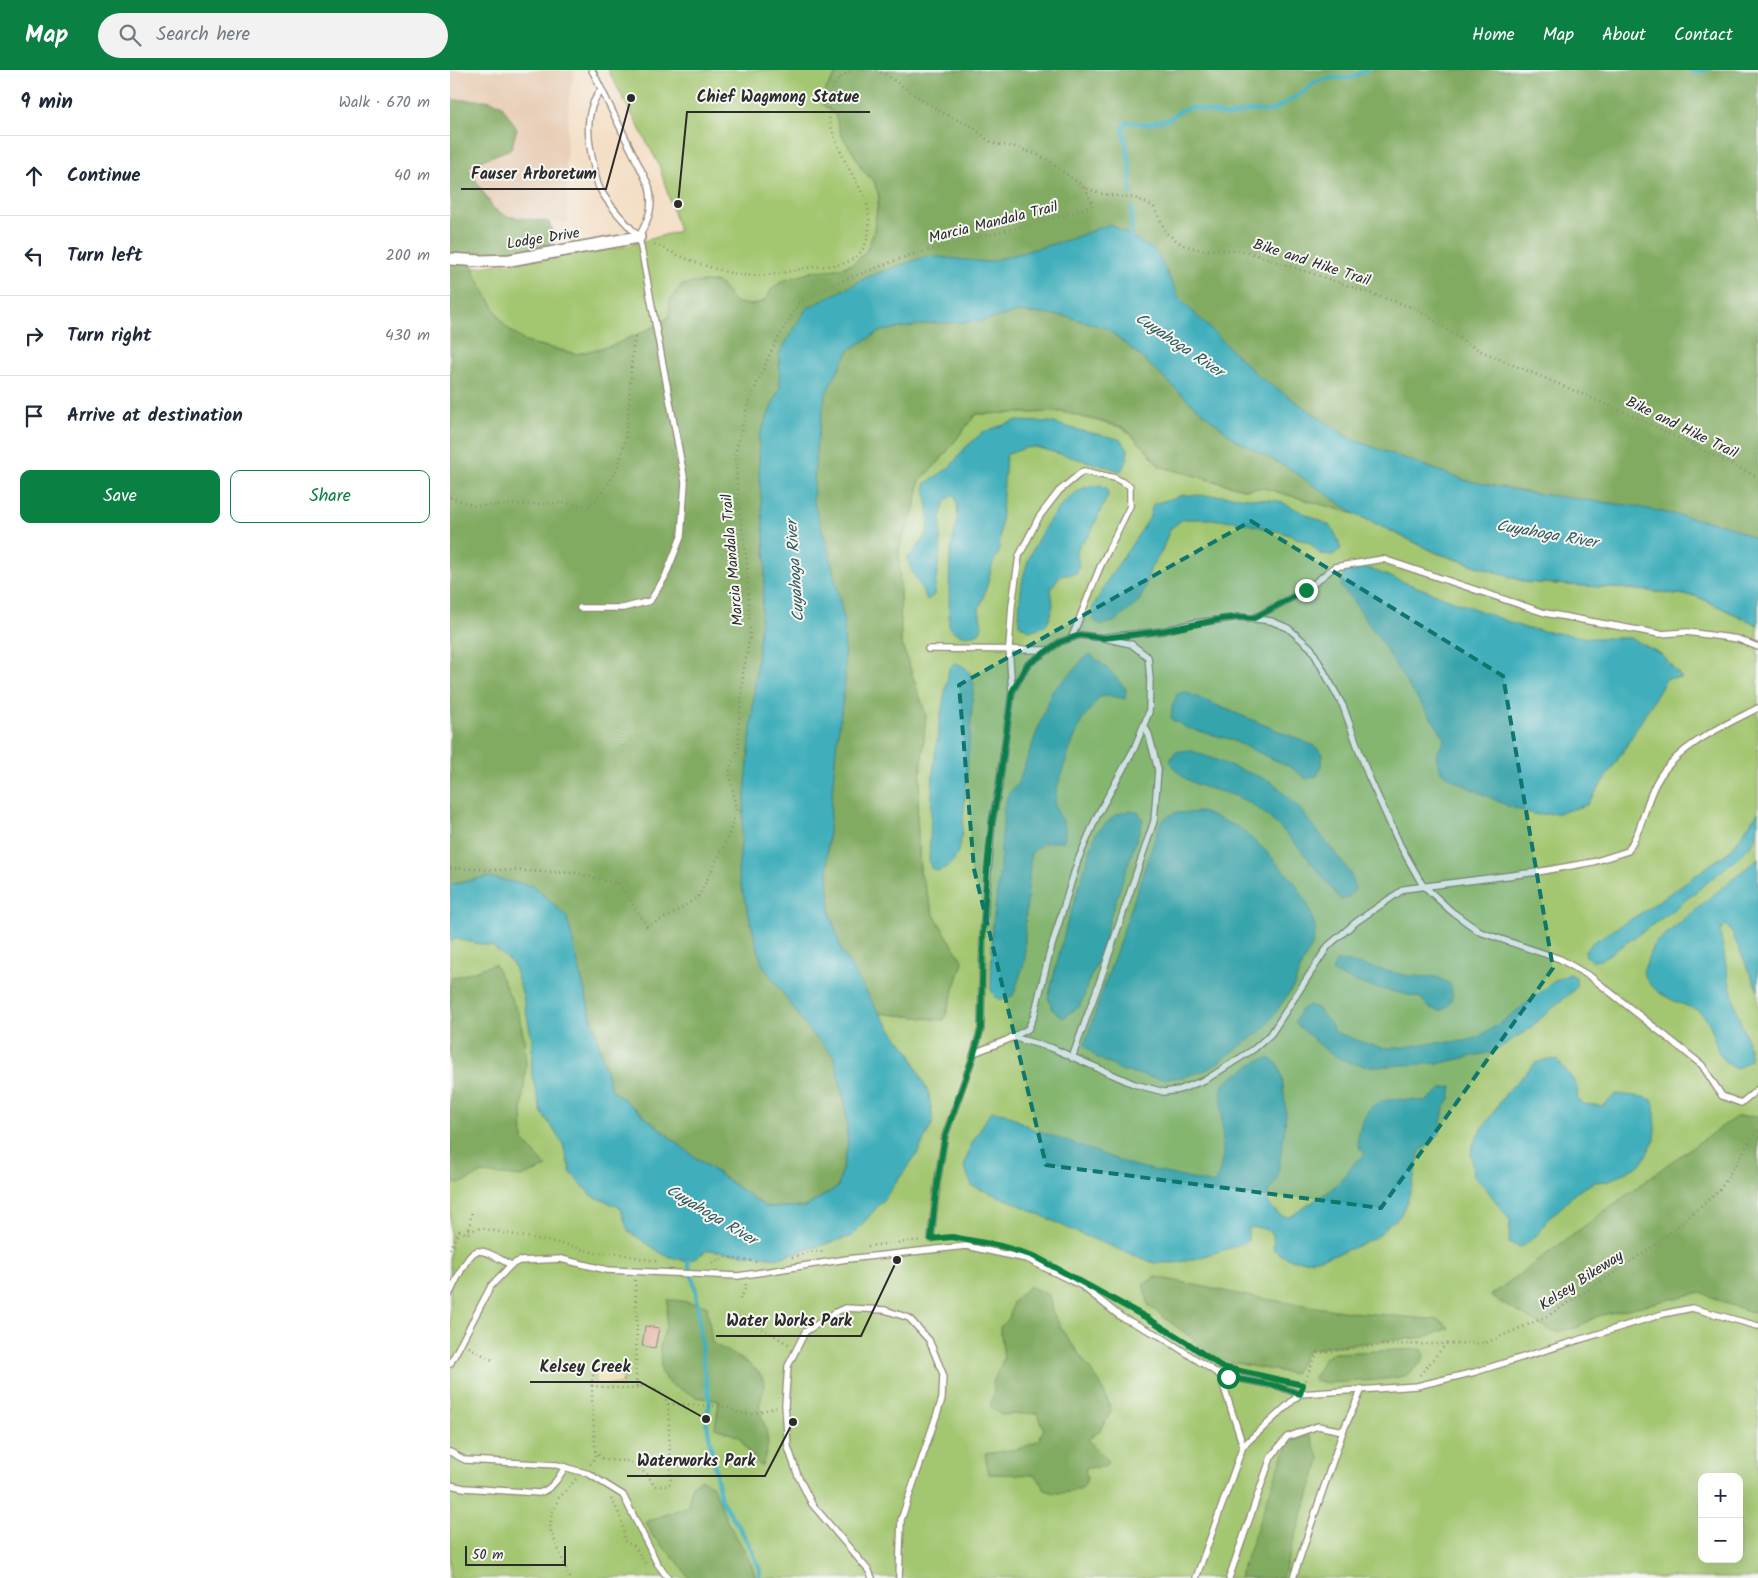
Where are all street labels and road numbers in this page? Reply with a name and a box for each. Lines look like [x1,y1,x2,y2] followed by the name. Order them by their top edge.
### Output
[926,195,1061,251] street label: Marcia Mandala Trail
[505,221,582,257] street label: Lodge Drive
[1250,233,1374,293] street label: Bike and Hike Trail
[1621,390,1742,466] street label: Bike and Hike Trail
[715,493,751,627] street label: Marcia Mandala Trail
[1535,1244,1629,1317] street label: Kelsey Bikeway

